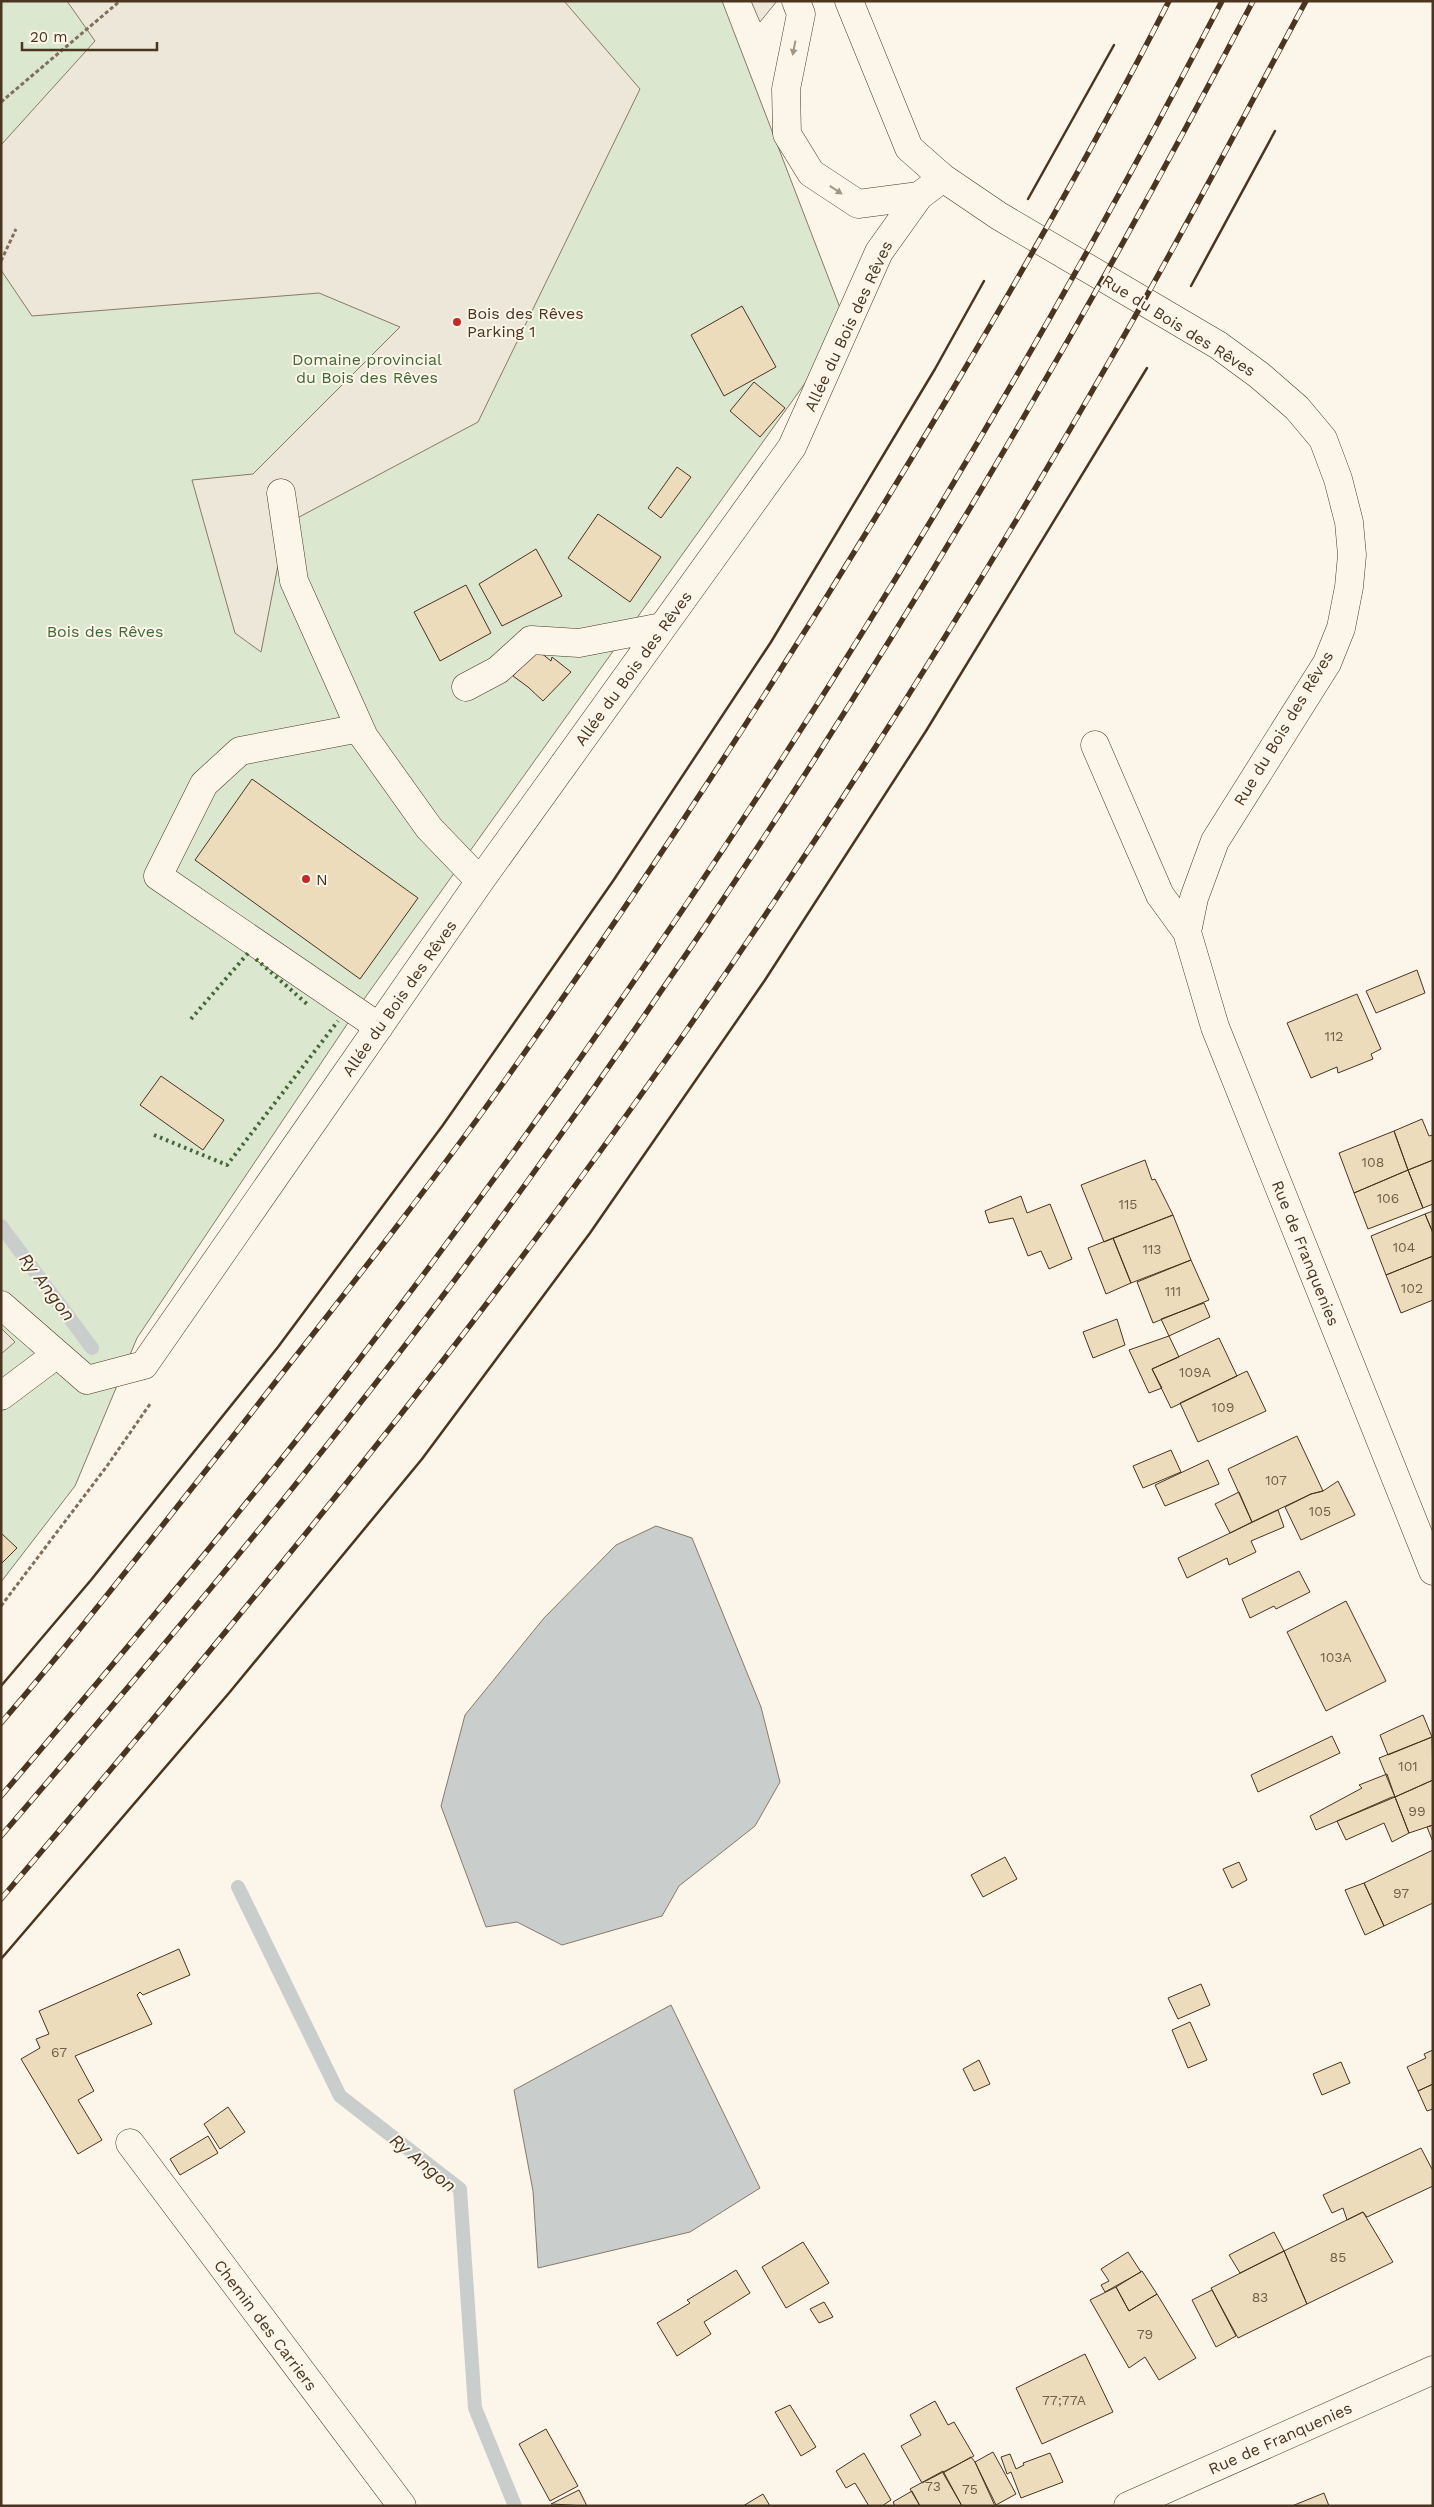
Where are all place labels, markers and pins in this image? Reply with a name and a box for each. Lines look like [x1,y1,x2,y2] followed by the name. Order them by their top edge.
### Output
[467,304,584,341] place label: Bois des Rêves Parking 1
[451,316,463,328] marker: Bois des Rêves Parking 1
[316,870,328,889] place label: N
[300,873,312,885] marker: N

